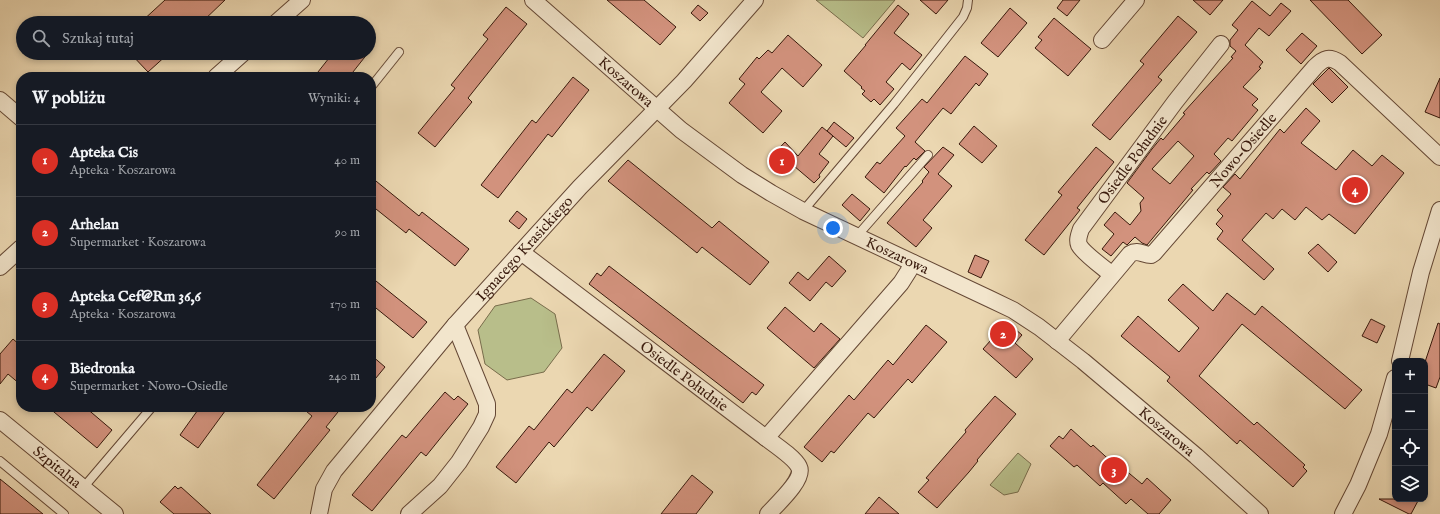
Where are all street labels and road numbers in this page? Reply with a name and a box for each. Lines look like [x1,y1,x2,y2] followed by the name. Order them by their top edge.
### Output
[595,52,658,112] street label: Koszarowa
[1206,109,1281,191] street label: Nowo-Osiedle
[1093,111,1171,208] street label: Osiedle Południe
[472,192,577,305] street label: Ignacego Krasickiego
[863,232,932,279] street label: Koszarowa
[636,336,732,416] street label: Osiedle Południe
[1135,403,1199,461] street label: Koszarowa
[29,441,86,493] street label: Szpitalna

